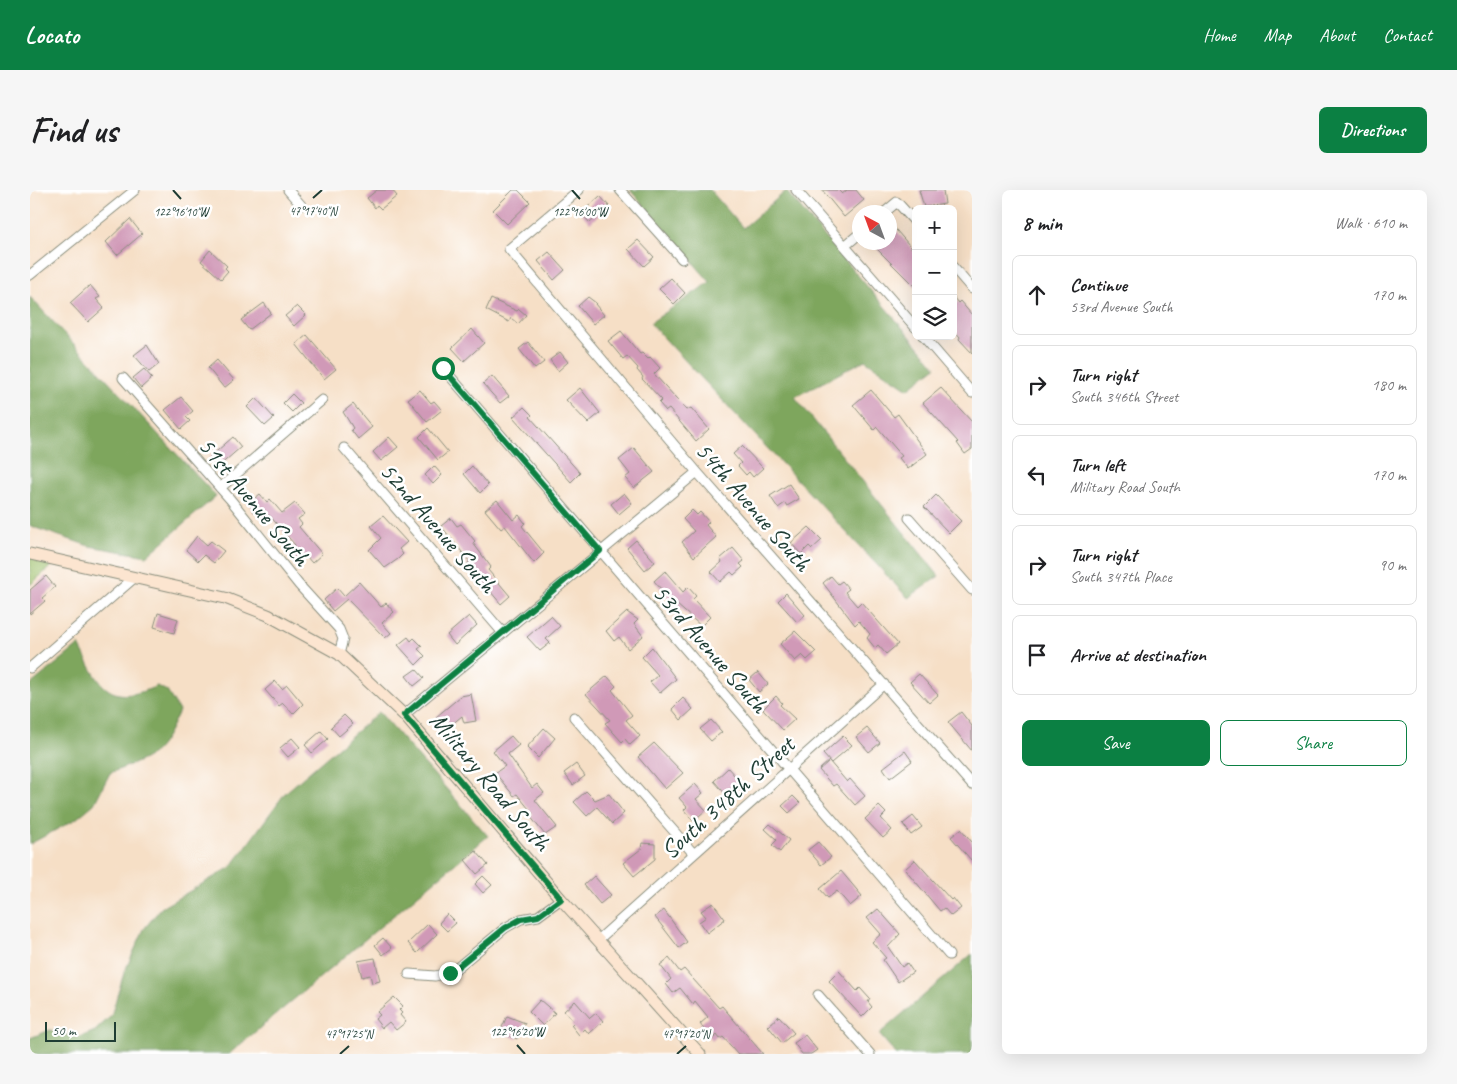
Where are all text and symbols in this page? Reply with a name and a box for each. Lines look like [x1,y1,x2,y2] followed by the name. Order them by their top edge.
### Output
[25,20,79,50] text: Locato
[1203,24,1236,46] text: Home
[1264,24,1291,46] text: Map
[1319,24,1355,46] text: About
[1383,24,1432,46] text: Contact
[1319,107,1427,153] button: Directions
[30,108,117,153] text: Find us
[289,203,338,219] text: 47°17'40"N
[154,204,210,220] text: 122°16'10"W
[553,204,609,220] text: 122°16'00"W
[852,205,897,250] north arrow
[912,205,957,340] map controls
[912,205,957,250] button: +
[1022,210,1062,236] text: 8 min
[1335,213,1407,233] text: Walk · 610 m
[912,250,957,295] button: −
[1070,273,1127,297] text: Continue
[1023,281,1051,309] icon: ahead
[1372,285,1406,305] text: 170 m
[912,295,957,340] button: layers
[1070,297,1173,317] text: 53rd Avenue South
[432,357,455,380] route start
[1070,363,1137,387] text: Turn right
[1023,371,1051,399] icon: right
[1372,375,1406,395] text: 180 m
[1070,387,1178,407] text: South 346th Street
[191,431,319,574] street label: 51st Avenue South
[688,435,819,579] street label: 54th Avenue South
[1070,453,1125,477] text: Turn left
[373,456,505,601] street label: 52nd Avenue South
[1023,461,1051,489] icon: left
[1372,465,1406,485] text: 170 m
[1070,477,1180,497] text: Military Road South
[1070,543,1137,567] text: Turn right
[1023,551,1051,579] icon: right
[1379,555,1406,575] text: 90 m
[1070,567,1172,587] text: South 347th Place
[645,578,776,721] street label: 53rd Avenue South
[1023,641,1051,669] icon: arrive
[1070,643,1206,667] text: Arrive at destination
[423,706,559,859] street label: Military Road South
[1022,720,1210,766] button: Save
[1220,720,1407,766] button: Share
[654,727,803,866] street label: South 348th Street
[439,962,462,985] route end
[45,1019,116,1042] scale bar
[52,1022,76,1039] text: 50 m
[490,1024,546,1040] text: 122°16'20"W
[325,1026,374,1042] text: 47°17'25"N
[662,1026,711,1042] text: 47°17'20"N

